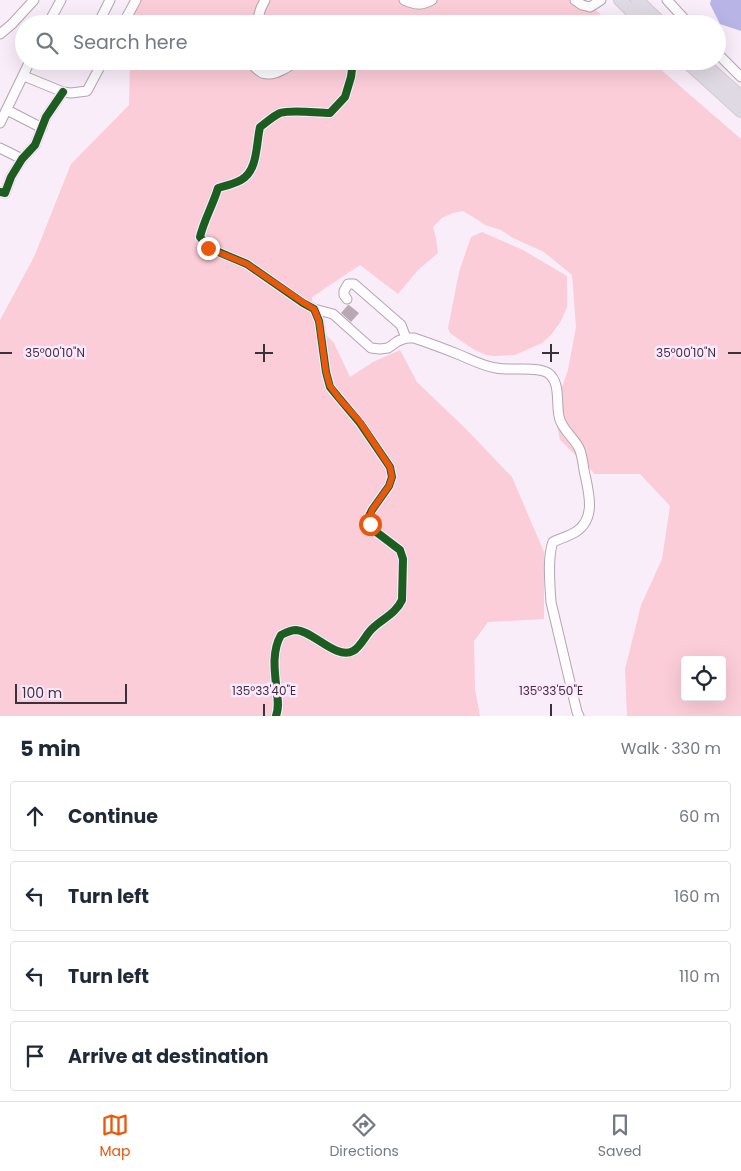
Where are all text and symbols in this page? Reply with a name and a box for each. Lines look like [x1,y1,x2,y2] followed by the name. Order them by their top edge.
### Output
[15,15,726,70] search box
[33,29,61,57] icon: search
[73,29,187,56] text: Search here
[197,237,220,260] route end
[25,344,85,361] text: 35°00'10"N
[656,344,716,361] text: 35°00'10"N
[359,513,382,536] route start
[681,656,726,701] map controls
[681,656,726,701] button: locate
[15,681,128,704] scale bar
[232,682,296,699] text: 135°33'40"E
[519,682,583,699] text: 135°33'50"E
[22,683,62,703] text: 100 m
[20,734,81,763] text: 5 min
[621,737,721,760] text: Walk · 330 m
[21,802,49,830] icon: ahead
[68,803,158,830] text: Continue
[679,805,720,828] text: 60 m
[21,882,49,910] icon: left
[68,883,149,910] text: Turn left
[674,885,720,908] text: 160 m
[21,962,49,990] icon: left
[68,963,149,990] text: Turn left
[679,965,720,988] text: 110 m
[21,1042,49,1070] icon: arrive
[68,1043,269,1070] text: Arrive at destination
[99,1111,130,1162] tab: Map
[329,1111,399,1162] tab: Directions
[598,1111,642,1162] tab: Saved

